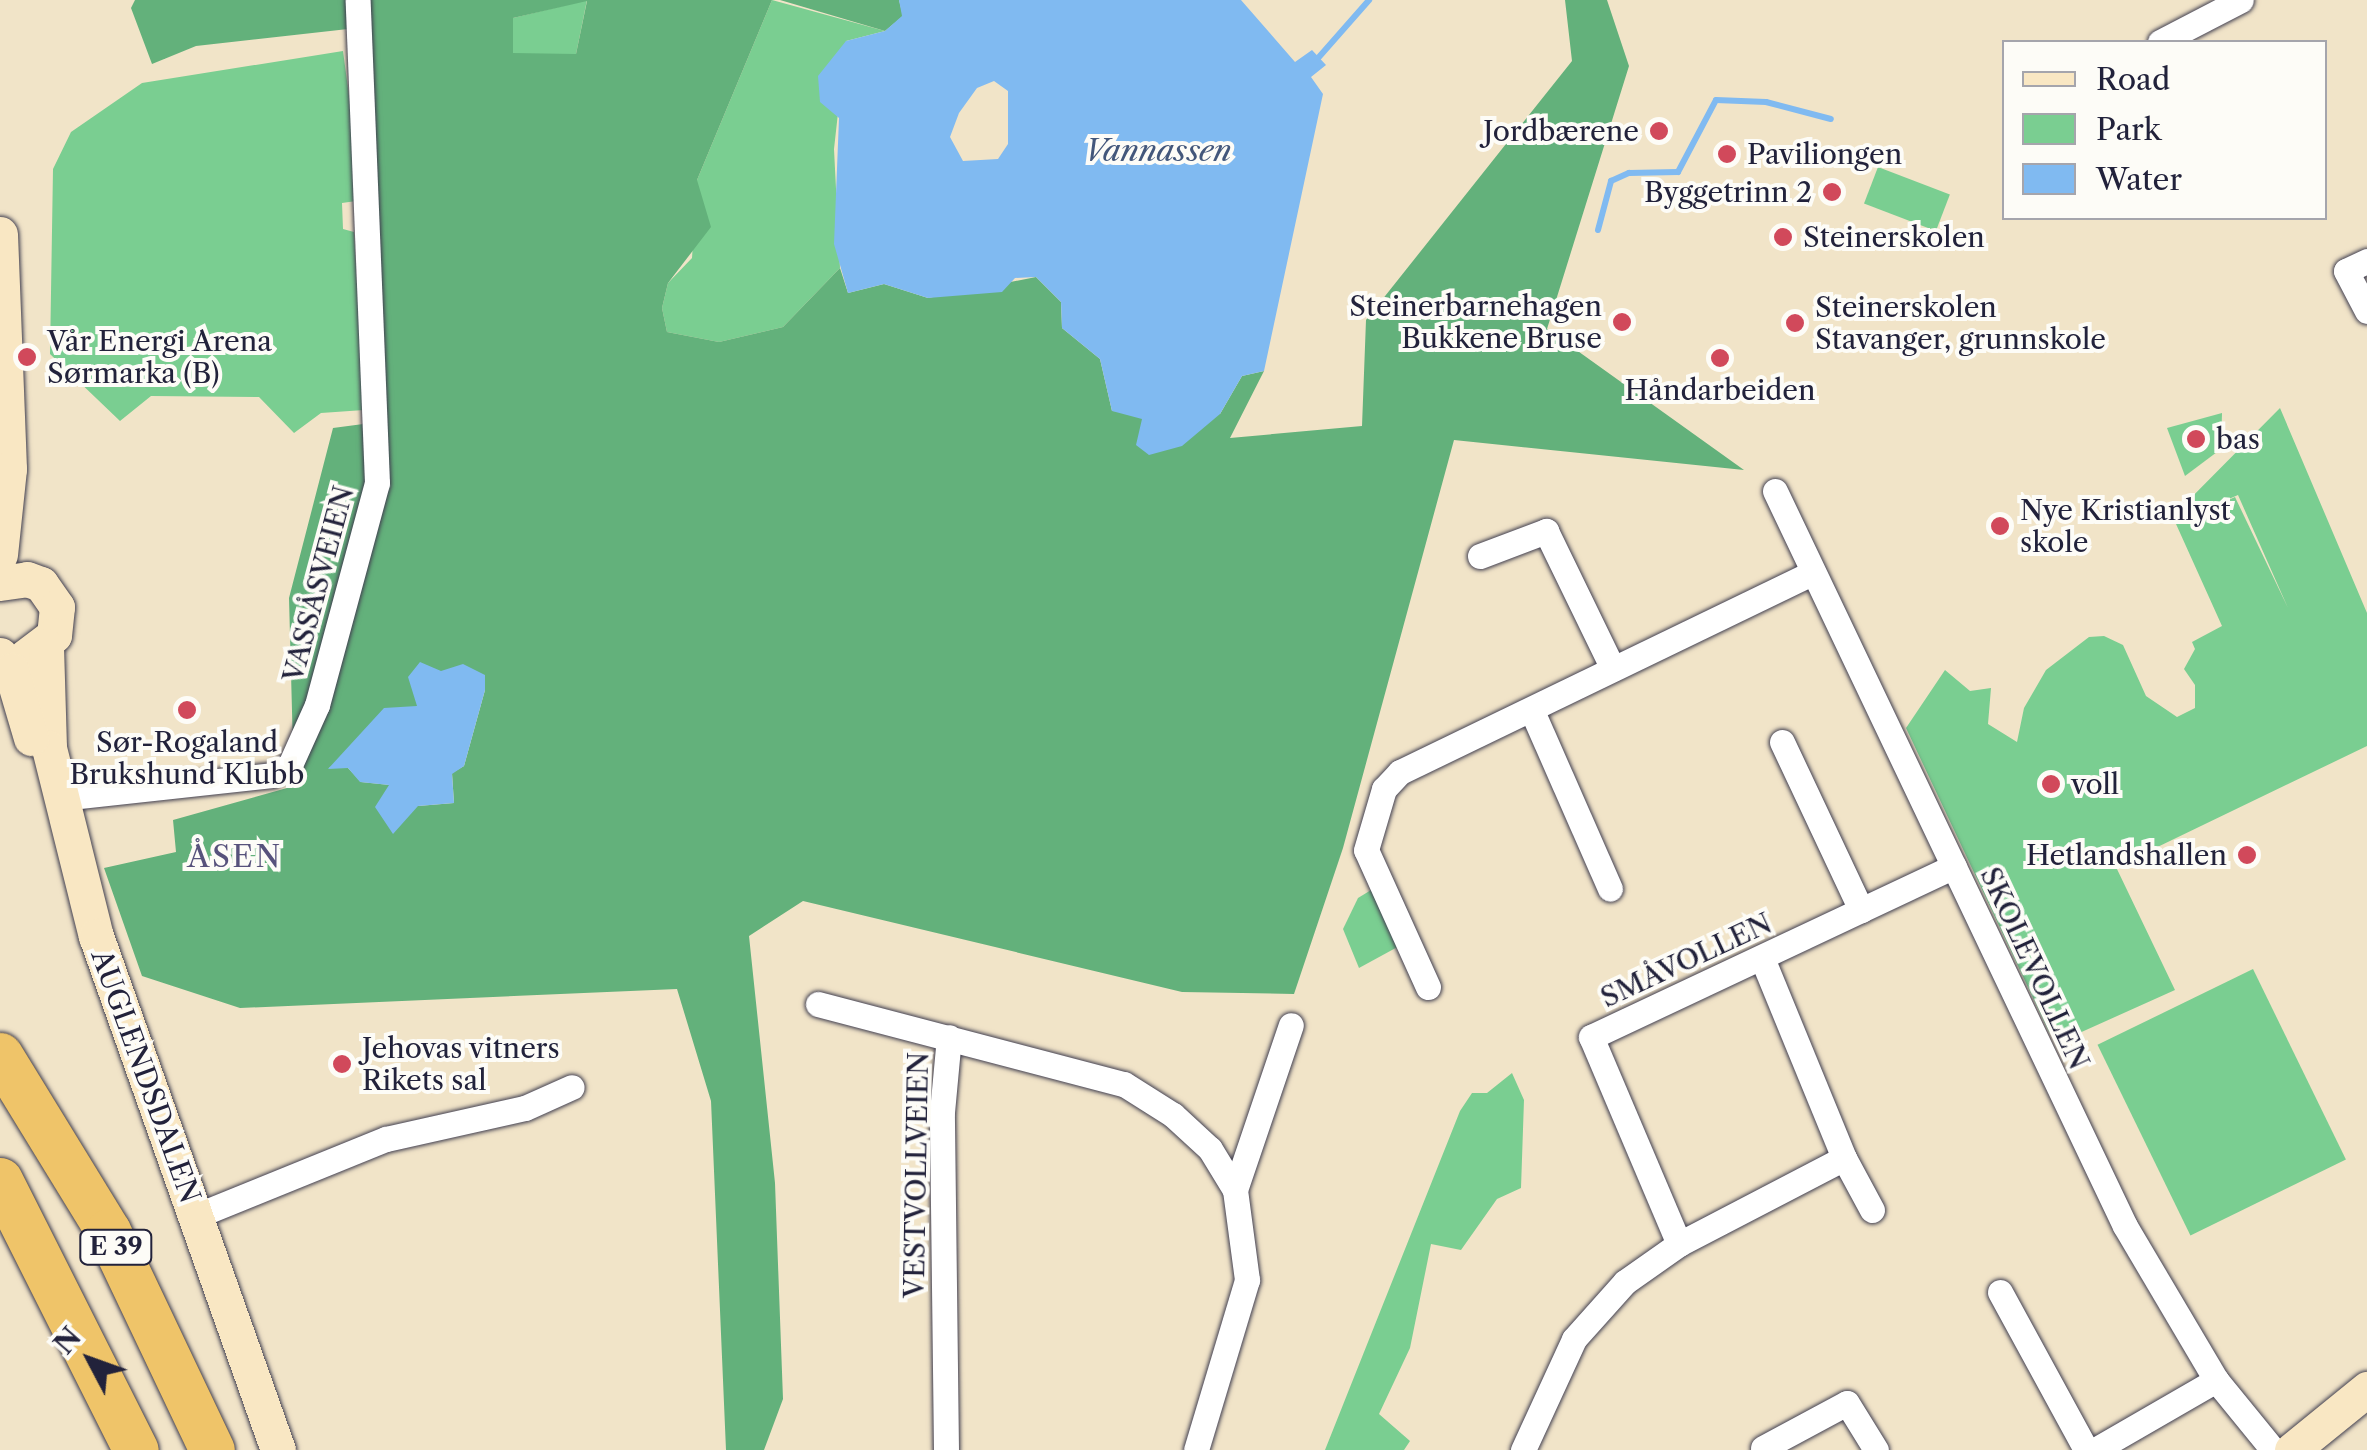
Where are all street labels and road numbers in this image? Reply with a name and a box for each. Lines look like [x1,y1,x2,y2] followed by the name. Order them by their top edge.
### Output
[276,482,360,686] street label: VASSÅSVEIEN
[1973,862,2097,1074] street label: SKOLEVOLLEN
[1595,906,1777,1014] street label: SMÅVOLLEN
[85,945,207,1207] street label: AUGLENDSDALEN
[897,1051,935,1299] street label: VESTVOLLVEIEN
[78,1227,154,1267] road number: E 39

